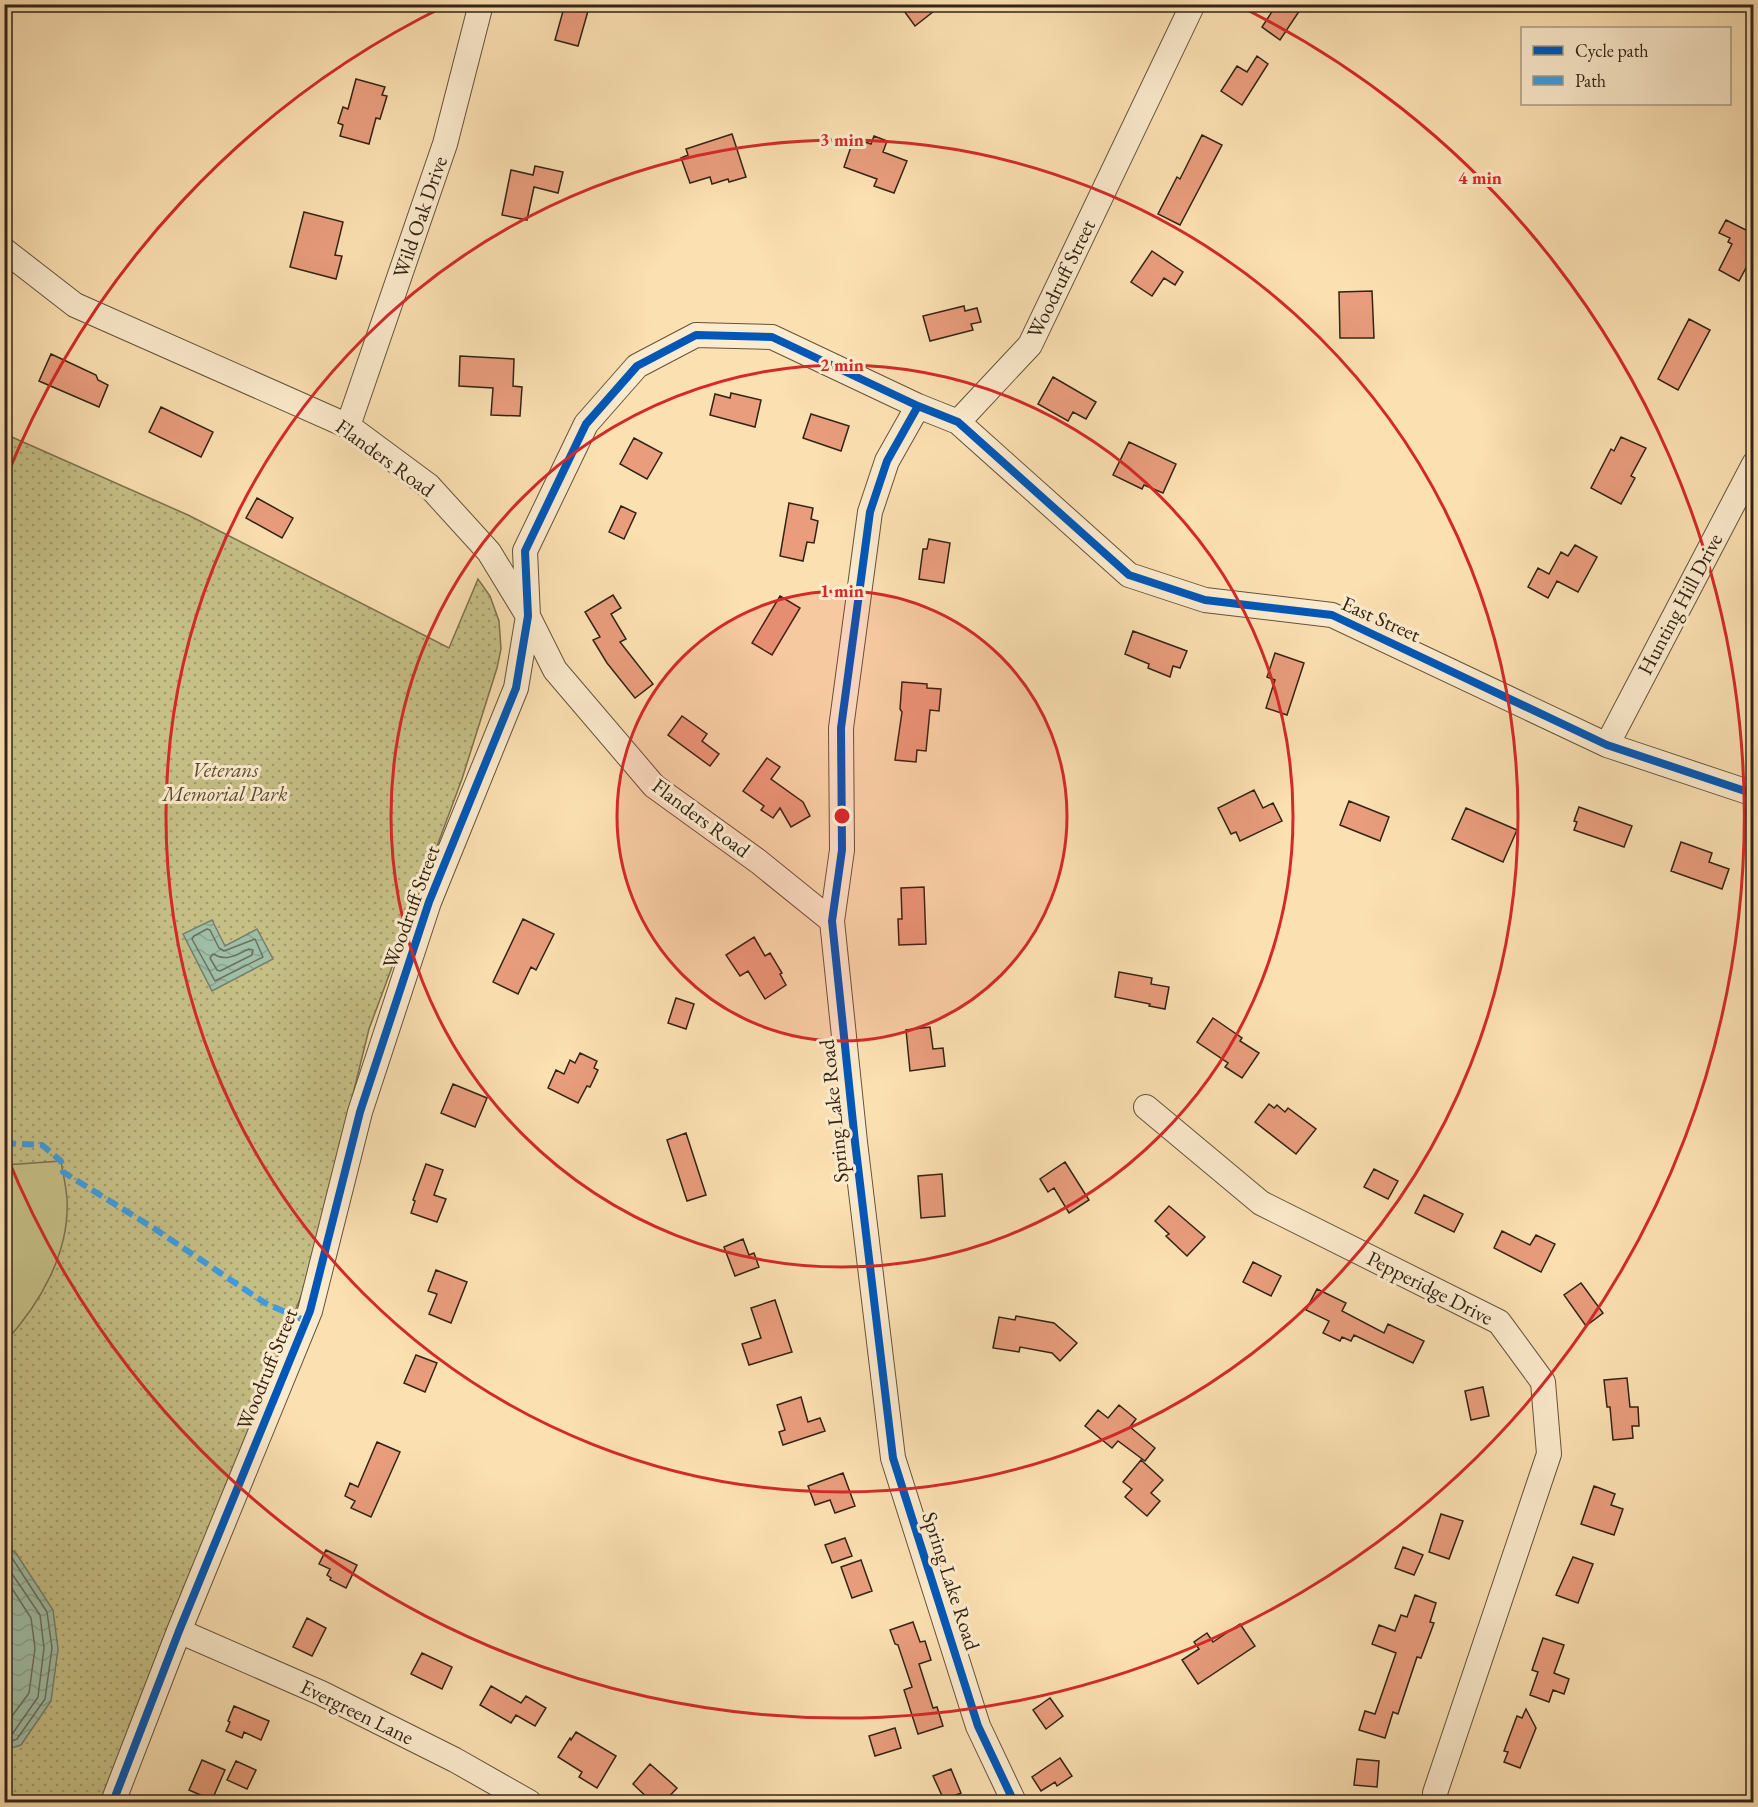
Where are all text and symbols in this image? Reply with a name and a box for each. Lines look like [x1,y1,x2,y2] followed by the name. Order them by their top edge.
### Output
[1521,27,1731,105] legend
[1575,39,1649,62] text: Cycle path
[1575,69,1606,92] text: Path
[820,128,864,151] text: 3 min
[386,152,453,281] street label: Wild Oak Drive
[1458,166,1502,189] text: 4 min
[1020,215,1101,343] street label: Woodruff Street
[820,353,864,376] text: 2 min
[330,413,440,503] street label: Flanders Road
[1631,528,1728,679] street label: Hunting Hill Drive
[820,579,864,602] text: 1 min
[1338,589,1425,648] street label: East Street
[160,756,288,807] park label: Veterans Memorial Park
[647,772,756,864] street label: Flanders Road
[832,806,852,826] centre of rings
[376,841,445,972] street label: Woodruff Street
[813,1038,854,1184] street label: Spring Lake Road
[1363,1244,1498,1331] street label: Pepperidge Drive
[230,1304,303,1434] street label: Woodruff Street
[916,1508,987,1654] street label: Spring Lake Road
[296,1673,418,1751] street label: Evergreen Lane

